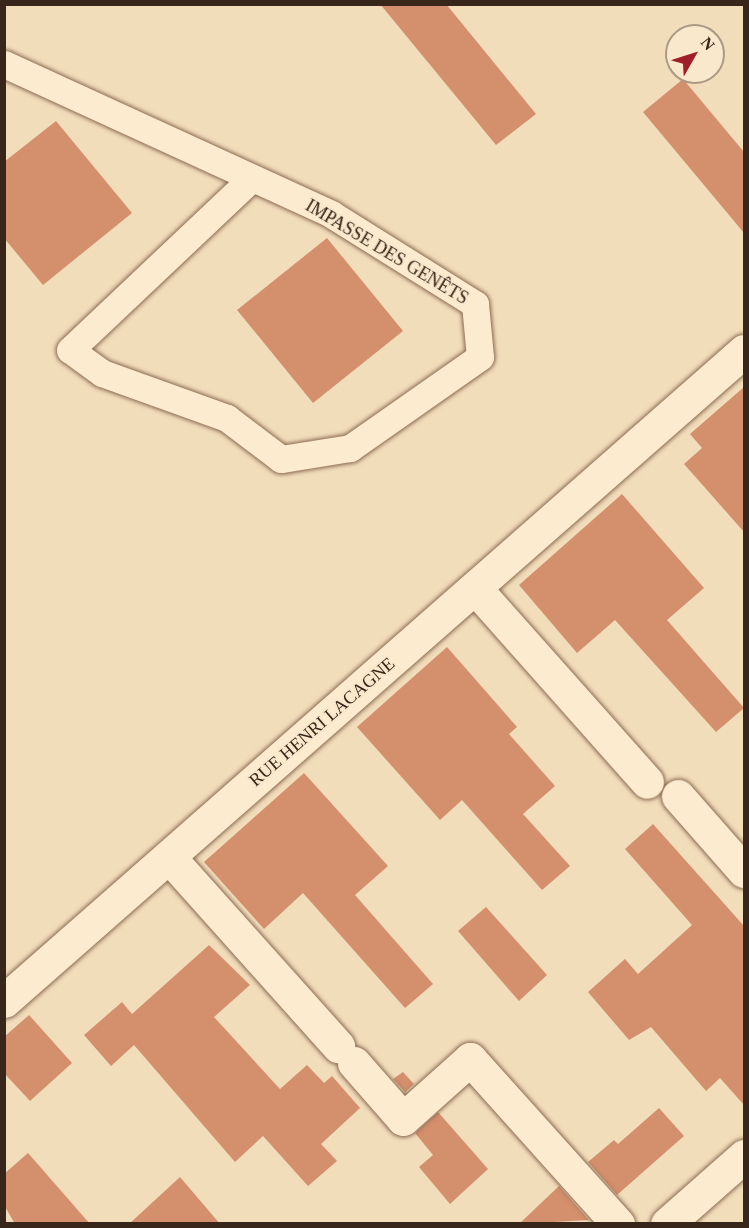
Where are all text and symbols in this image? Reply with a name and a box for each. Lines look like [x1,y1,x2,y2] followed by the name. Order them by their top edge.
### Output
[665,24,725,84] north arrow
[698,34,718,53] text: N
[302,195,472,309] street label: IMPASSE DES GENÊTS
[245,653,399,791] street label: RUE HENRI LACAGNE

